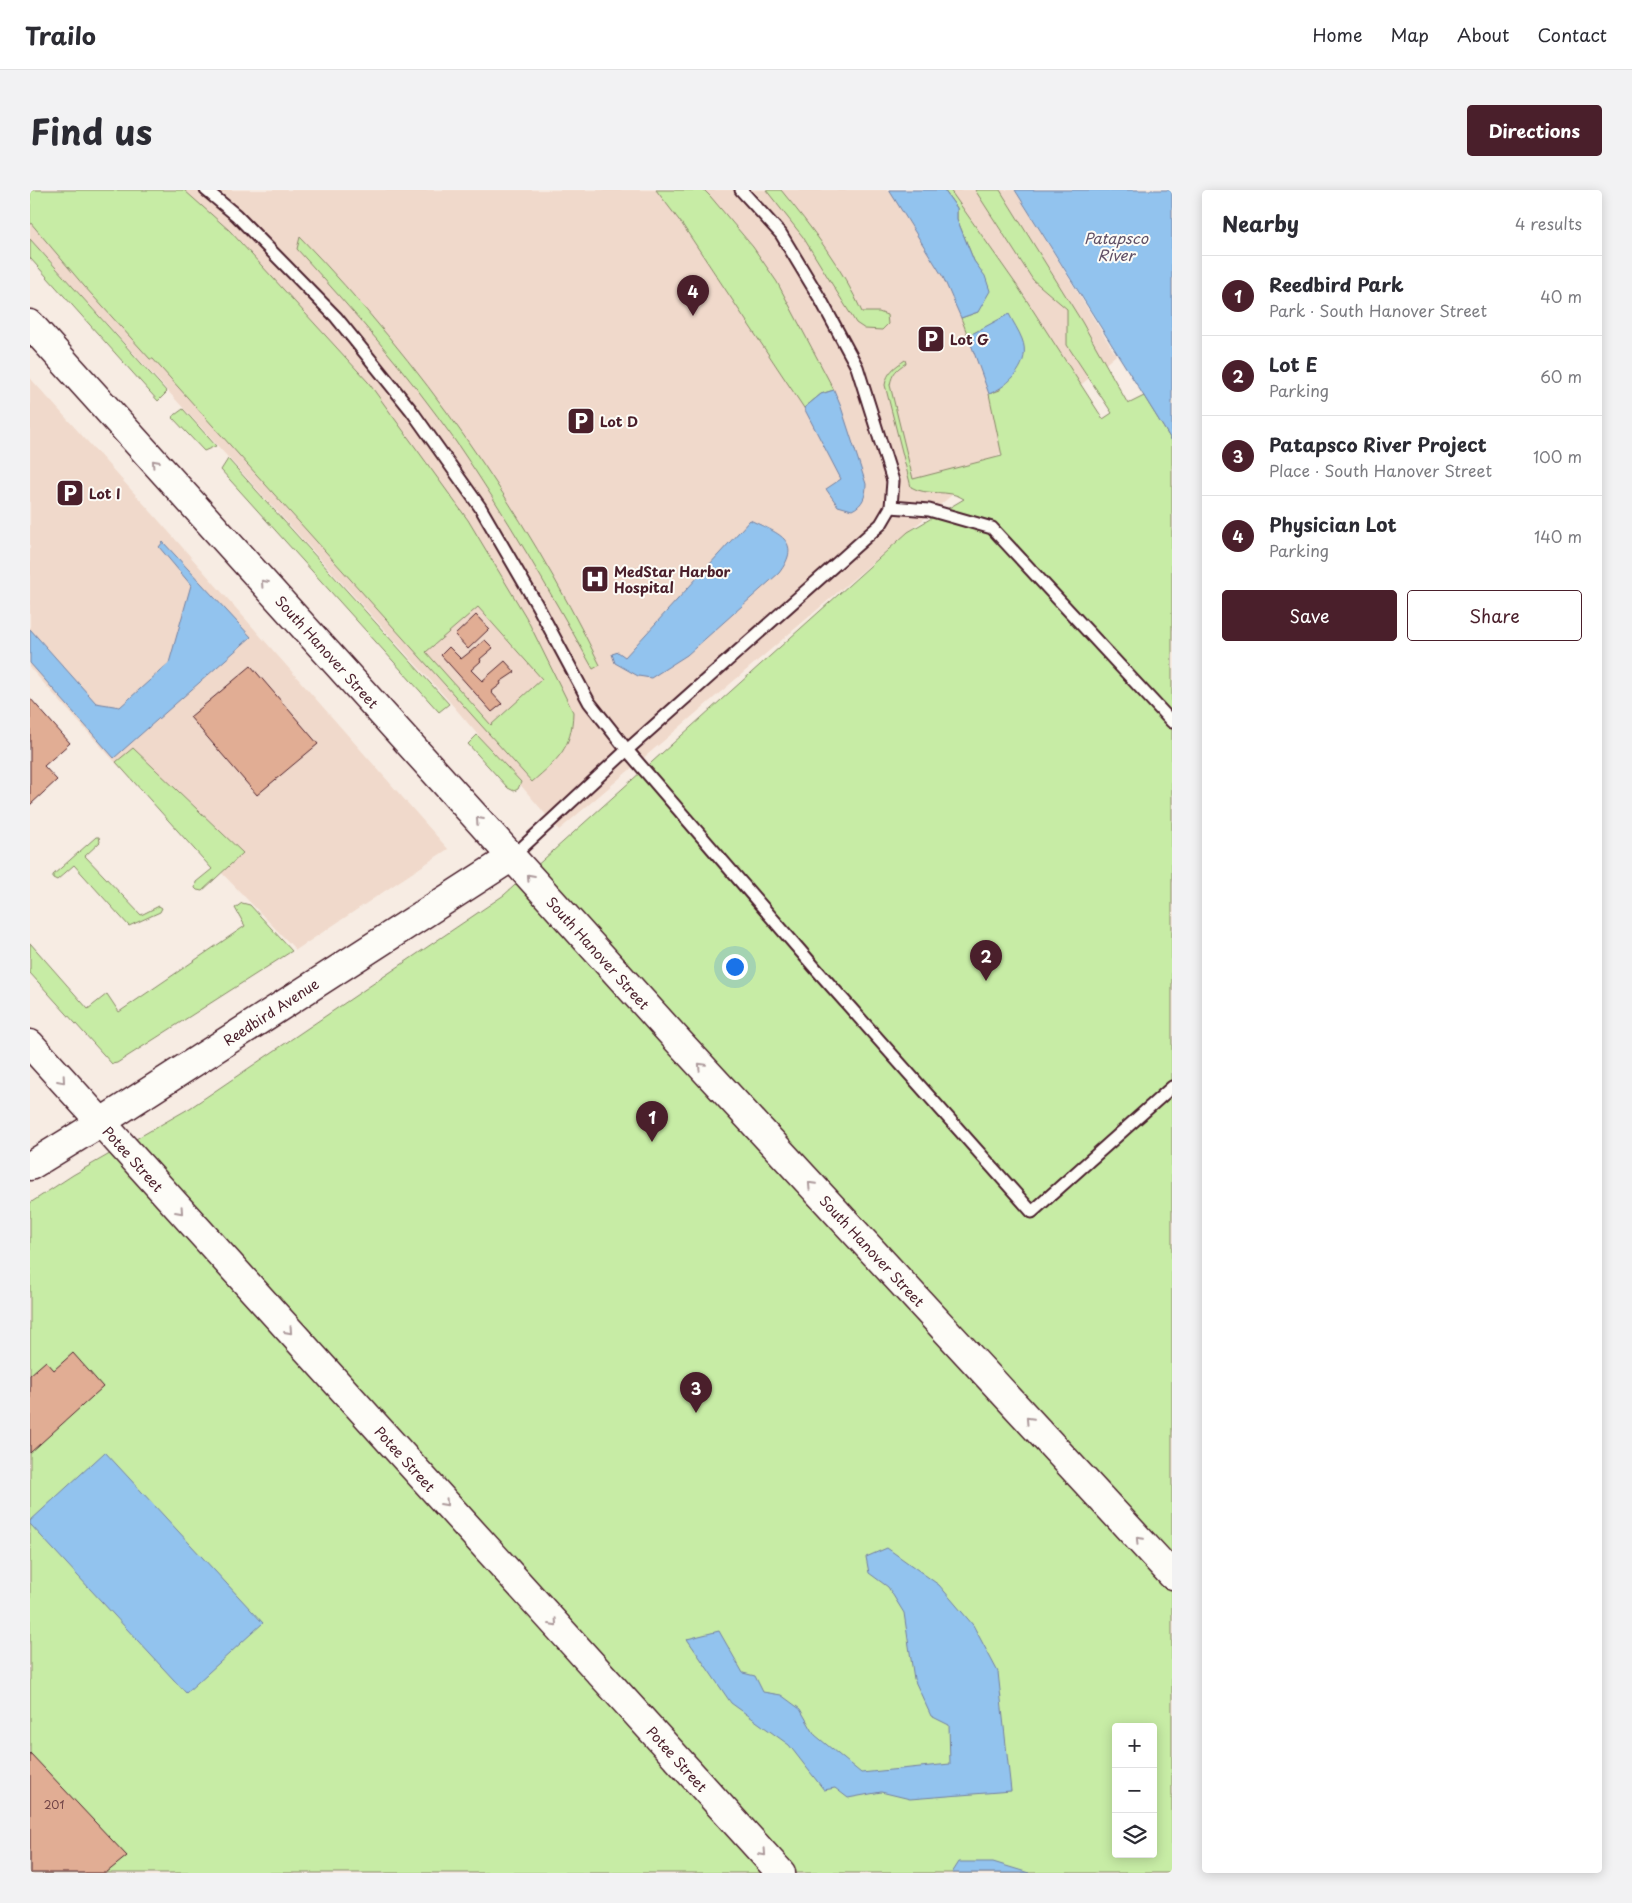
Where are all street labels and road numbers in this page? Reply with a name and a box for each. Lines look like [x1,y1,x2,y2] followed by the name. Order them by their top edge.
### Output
[271,591,384,713] street label: South Hanover Street
[542,892,655,1014] street label: South Hanover Street
[219,973,323,1051] street label: Reedbird Avenue
[98,1121,168,1197] street label: Potee Street
[815,1191,929,1312] street label: South Hanover Street
[370,1421,440,1497] street label: Potee Street
[642,1721,712,1797] street label: Potee Street

